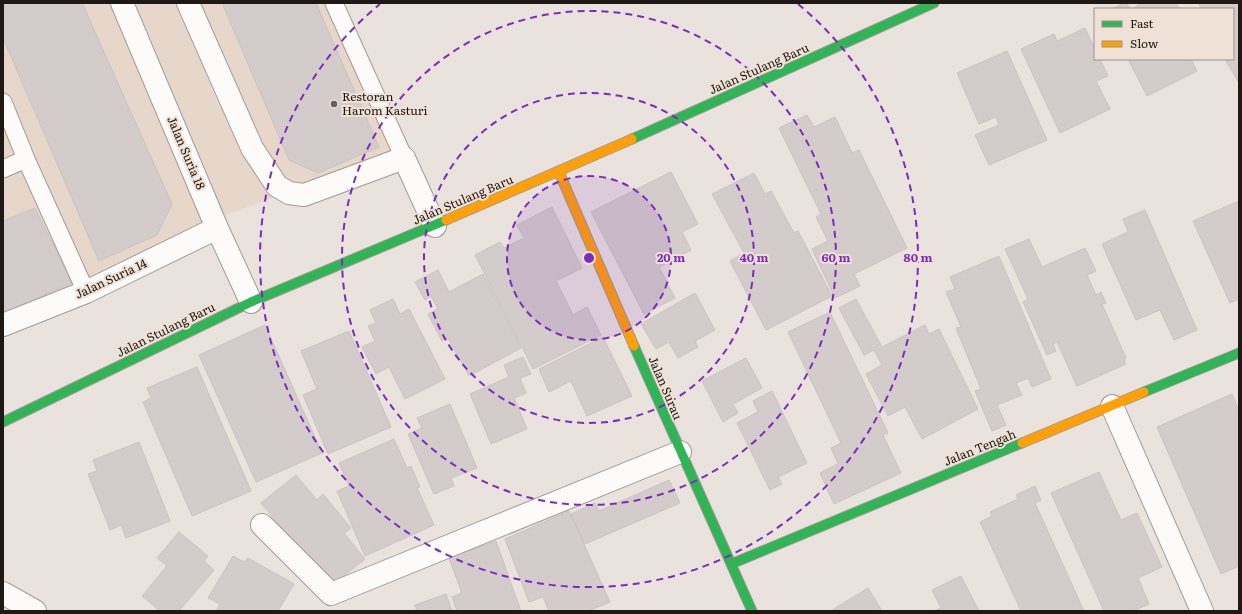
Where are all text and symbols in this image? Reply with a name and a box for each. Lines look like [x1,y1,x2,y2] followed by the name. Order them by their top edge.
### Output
[1094,8,1234,60] legend
[1130,14,1154,32] text: Fast
[1130,34,1159,52] text: Slow
[706,38,812,98] street label: Jalan Stulang Baru
[342,87,427,119] place label: Restoran Harom Kasturi
[329,99,339,109] marker: Restoran Harom Kasturi
[163,113,211,192] street label: Jalan Suria 18
[410,170,516,228] street label: Jalan Stulang Baru
[657,248,685,266] text: 20 m
[740,248,769,266] text: 40 m
[822,248,850,266] text: 60 m
[904,248,932,266] text: 80 m
[582,251,596,265] centre of rings
[72,253,150,303] street label: Jalan Suria 14
[113,297,218,361] street label: Jalan Stulang Baru
[644,353,688,423] street label: Jalan Surau
[941,424,1018,470] street label: Jalan Tengah

